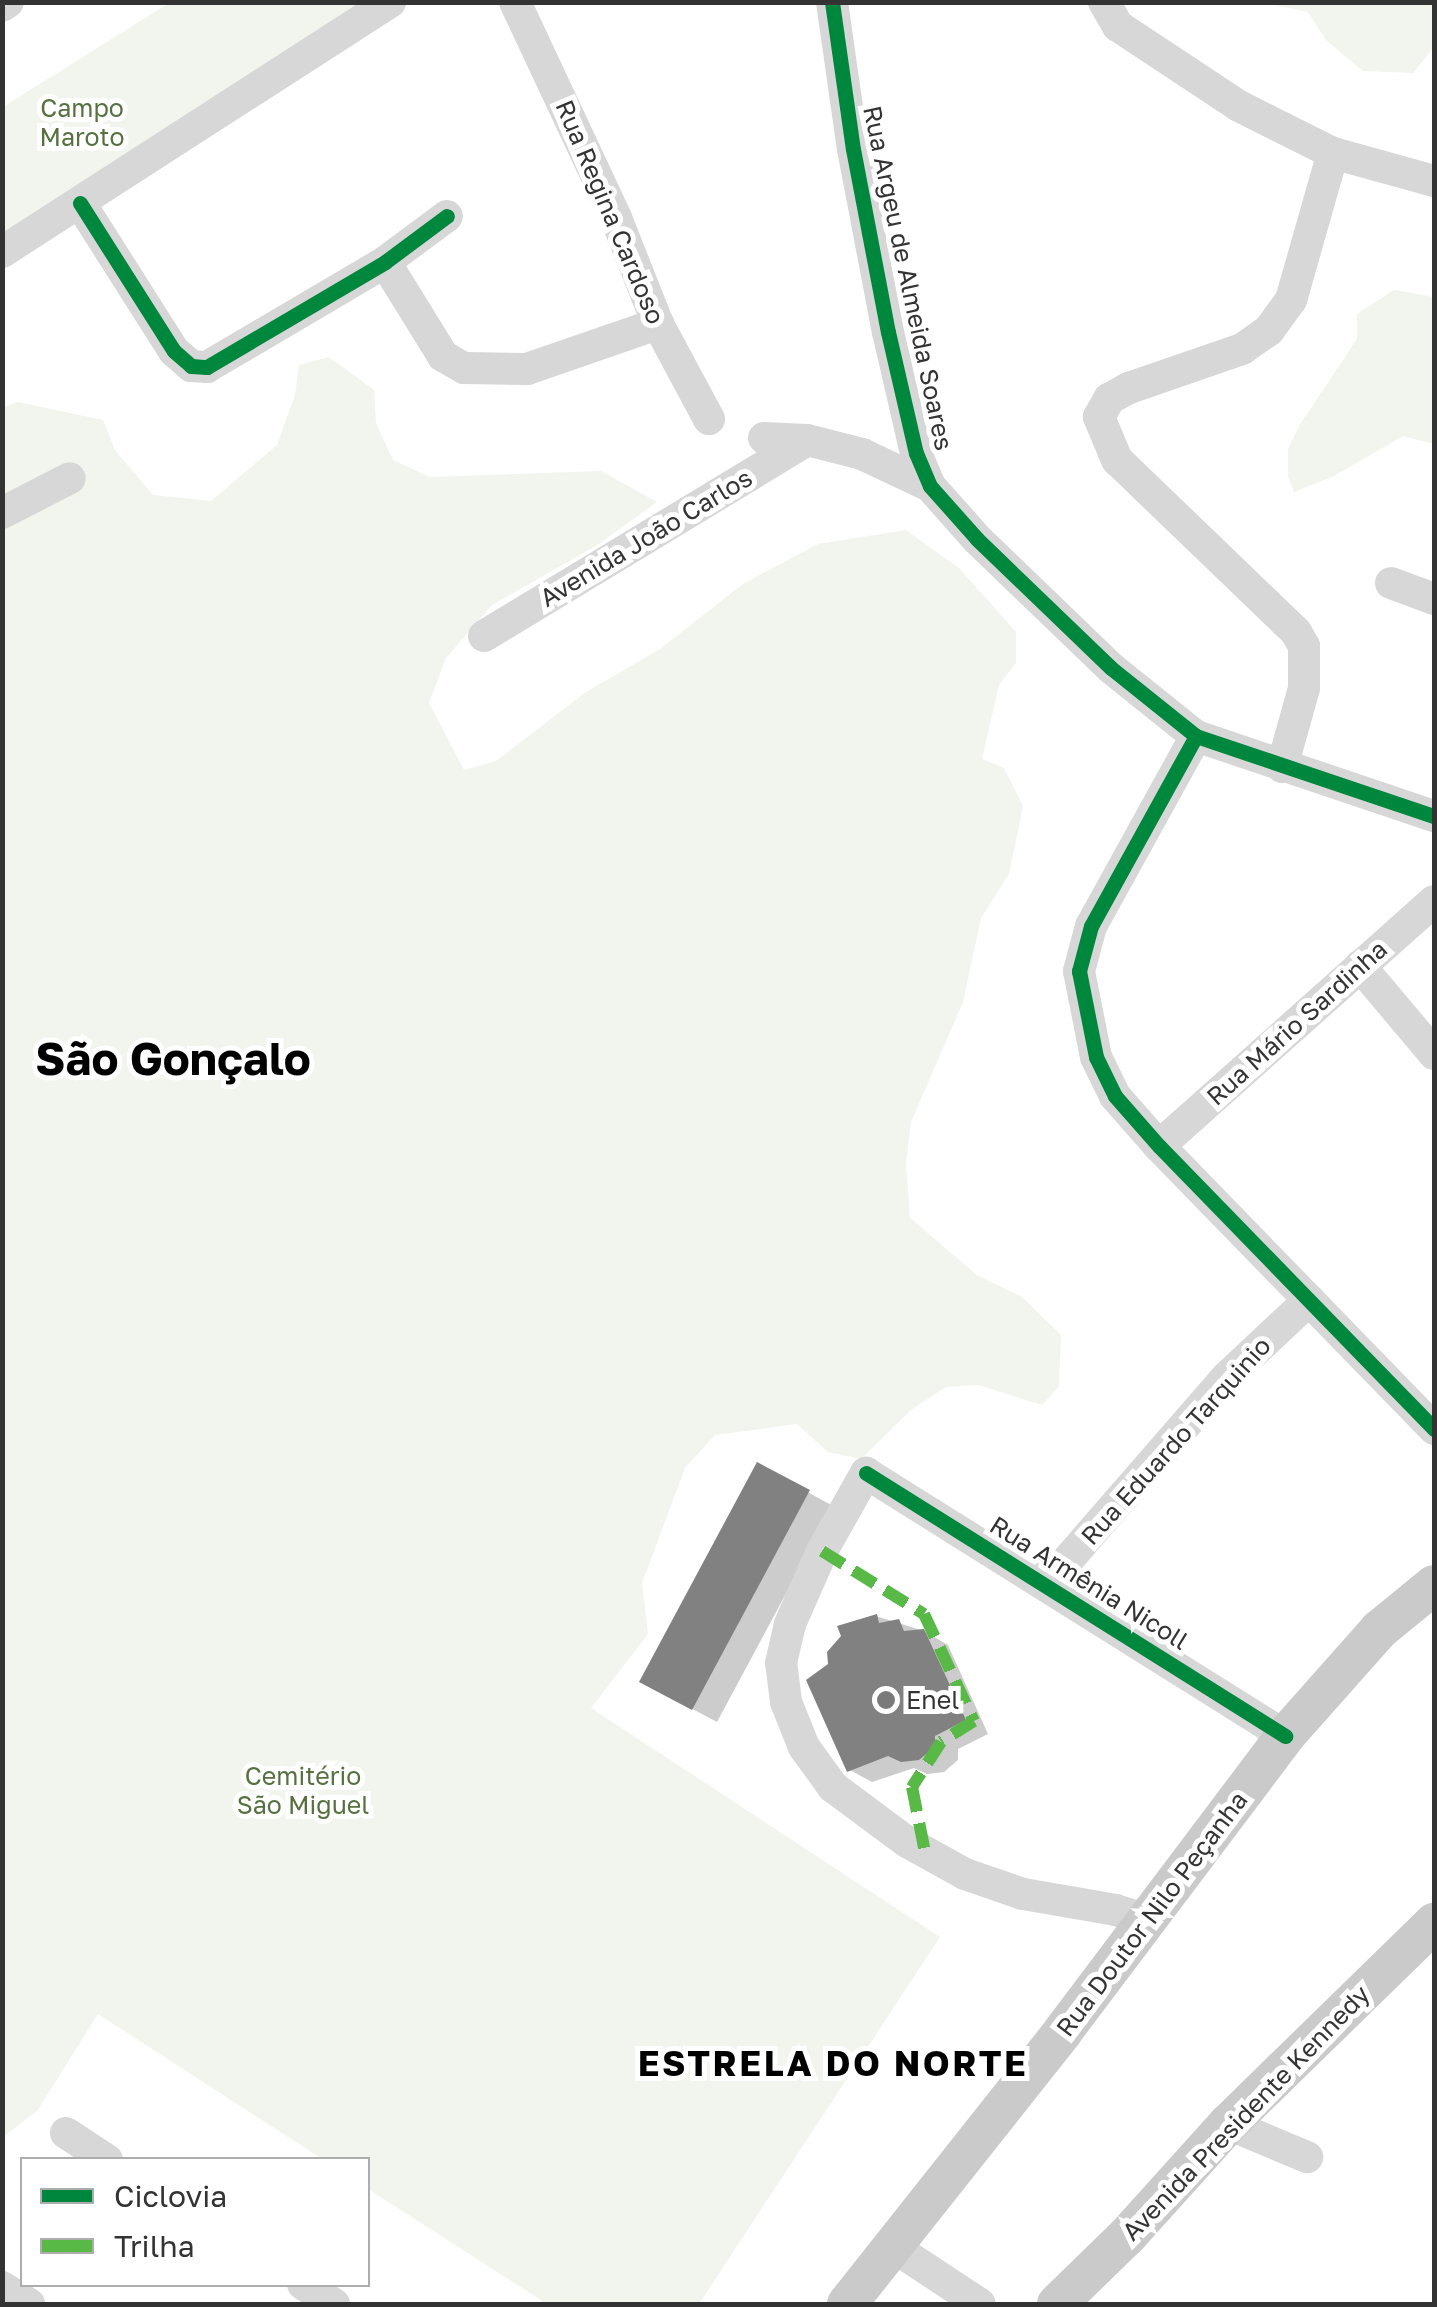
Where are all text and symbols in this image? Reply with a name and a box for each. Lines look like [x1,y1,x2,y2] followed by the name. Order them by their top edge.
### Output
[39,94,125,153] park label: Campo Maroto
[549,96,671,328] street label: Rua Regina Cardoso
[857,103,959,453] street label: Rua Argeu de Almeida Soares
[534,463,758,613] street label: Avenida João Carlos
[1201,934,1393,1112] street label: Rua Mário Sardinha
[35,1032,311,1086] district label: São Gonçalo
[1075,1331,1277,1551] street label: Rua Eduardo Tarquinio
[984,1510,1194,1656] street label: Rua Armênia Nicoll
[906,1685,959,1715] place label: Enel
[875,1689,897,1711] marker: Enel
[237,1762,369,1821] park label: Cemitério São Miguel
[1050,1786,1254,2042] street label: Rua Doutor Nilo Peçanha
[1116,1979,1376,2247] street label: Avenida Presidente Kennedy
[638,2042,1028,2084] district label: ESTRELA DO NORTE
[20,2157,370,2287] legend
[114,2178,227,2214] text: Ciclovia
[114,2228,195,2264] text: Trilha

